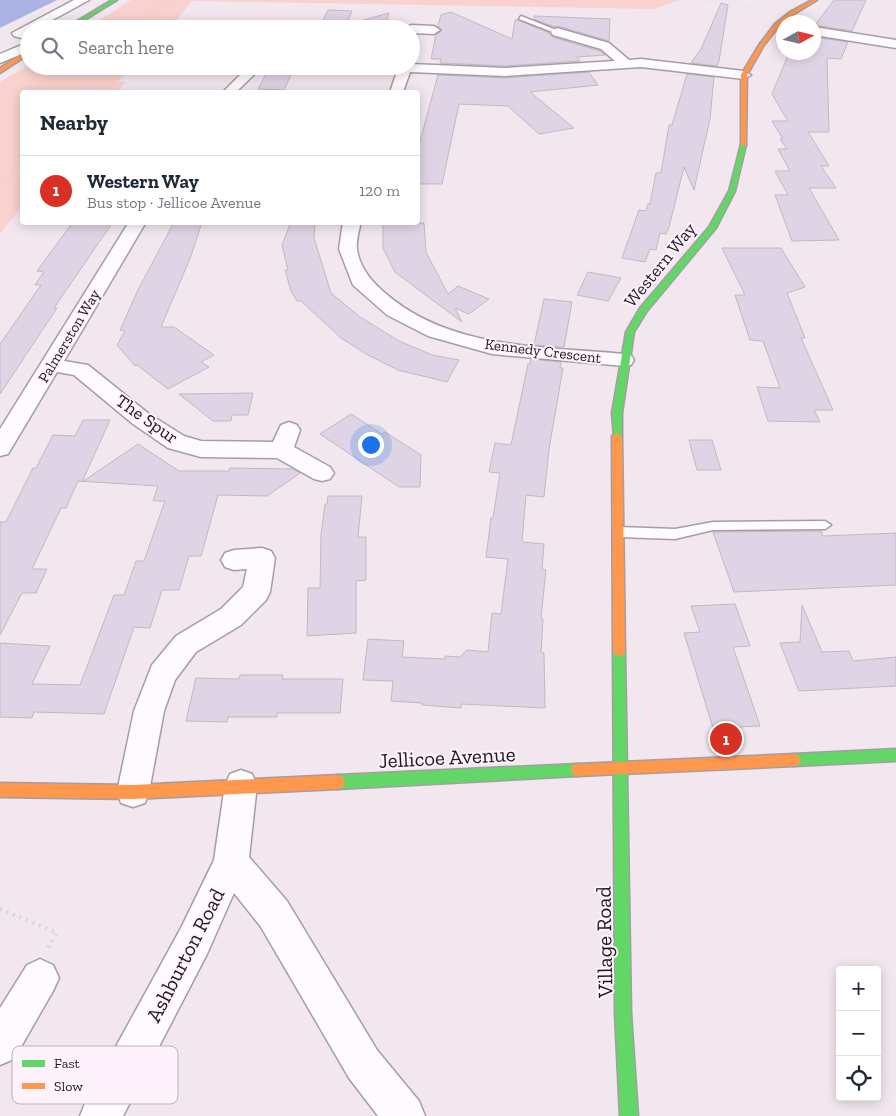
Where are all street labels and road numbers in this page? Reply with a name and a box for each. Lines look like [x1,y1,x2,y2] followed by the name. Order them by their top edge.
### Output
[619,218,701,312] street label: Western Way
[34,286,104,386] street label: Palmerston Way
[484,335,603,367] street label: Kennedy Crescent
[112,390,182,448] street label: The Spur
[378,741,516,773] street label: Jellicoe Avenue
[141,883,230,1026] street label: Ashburton Road
[591,885,617,999] street label: Village Road

